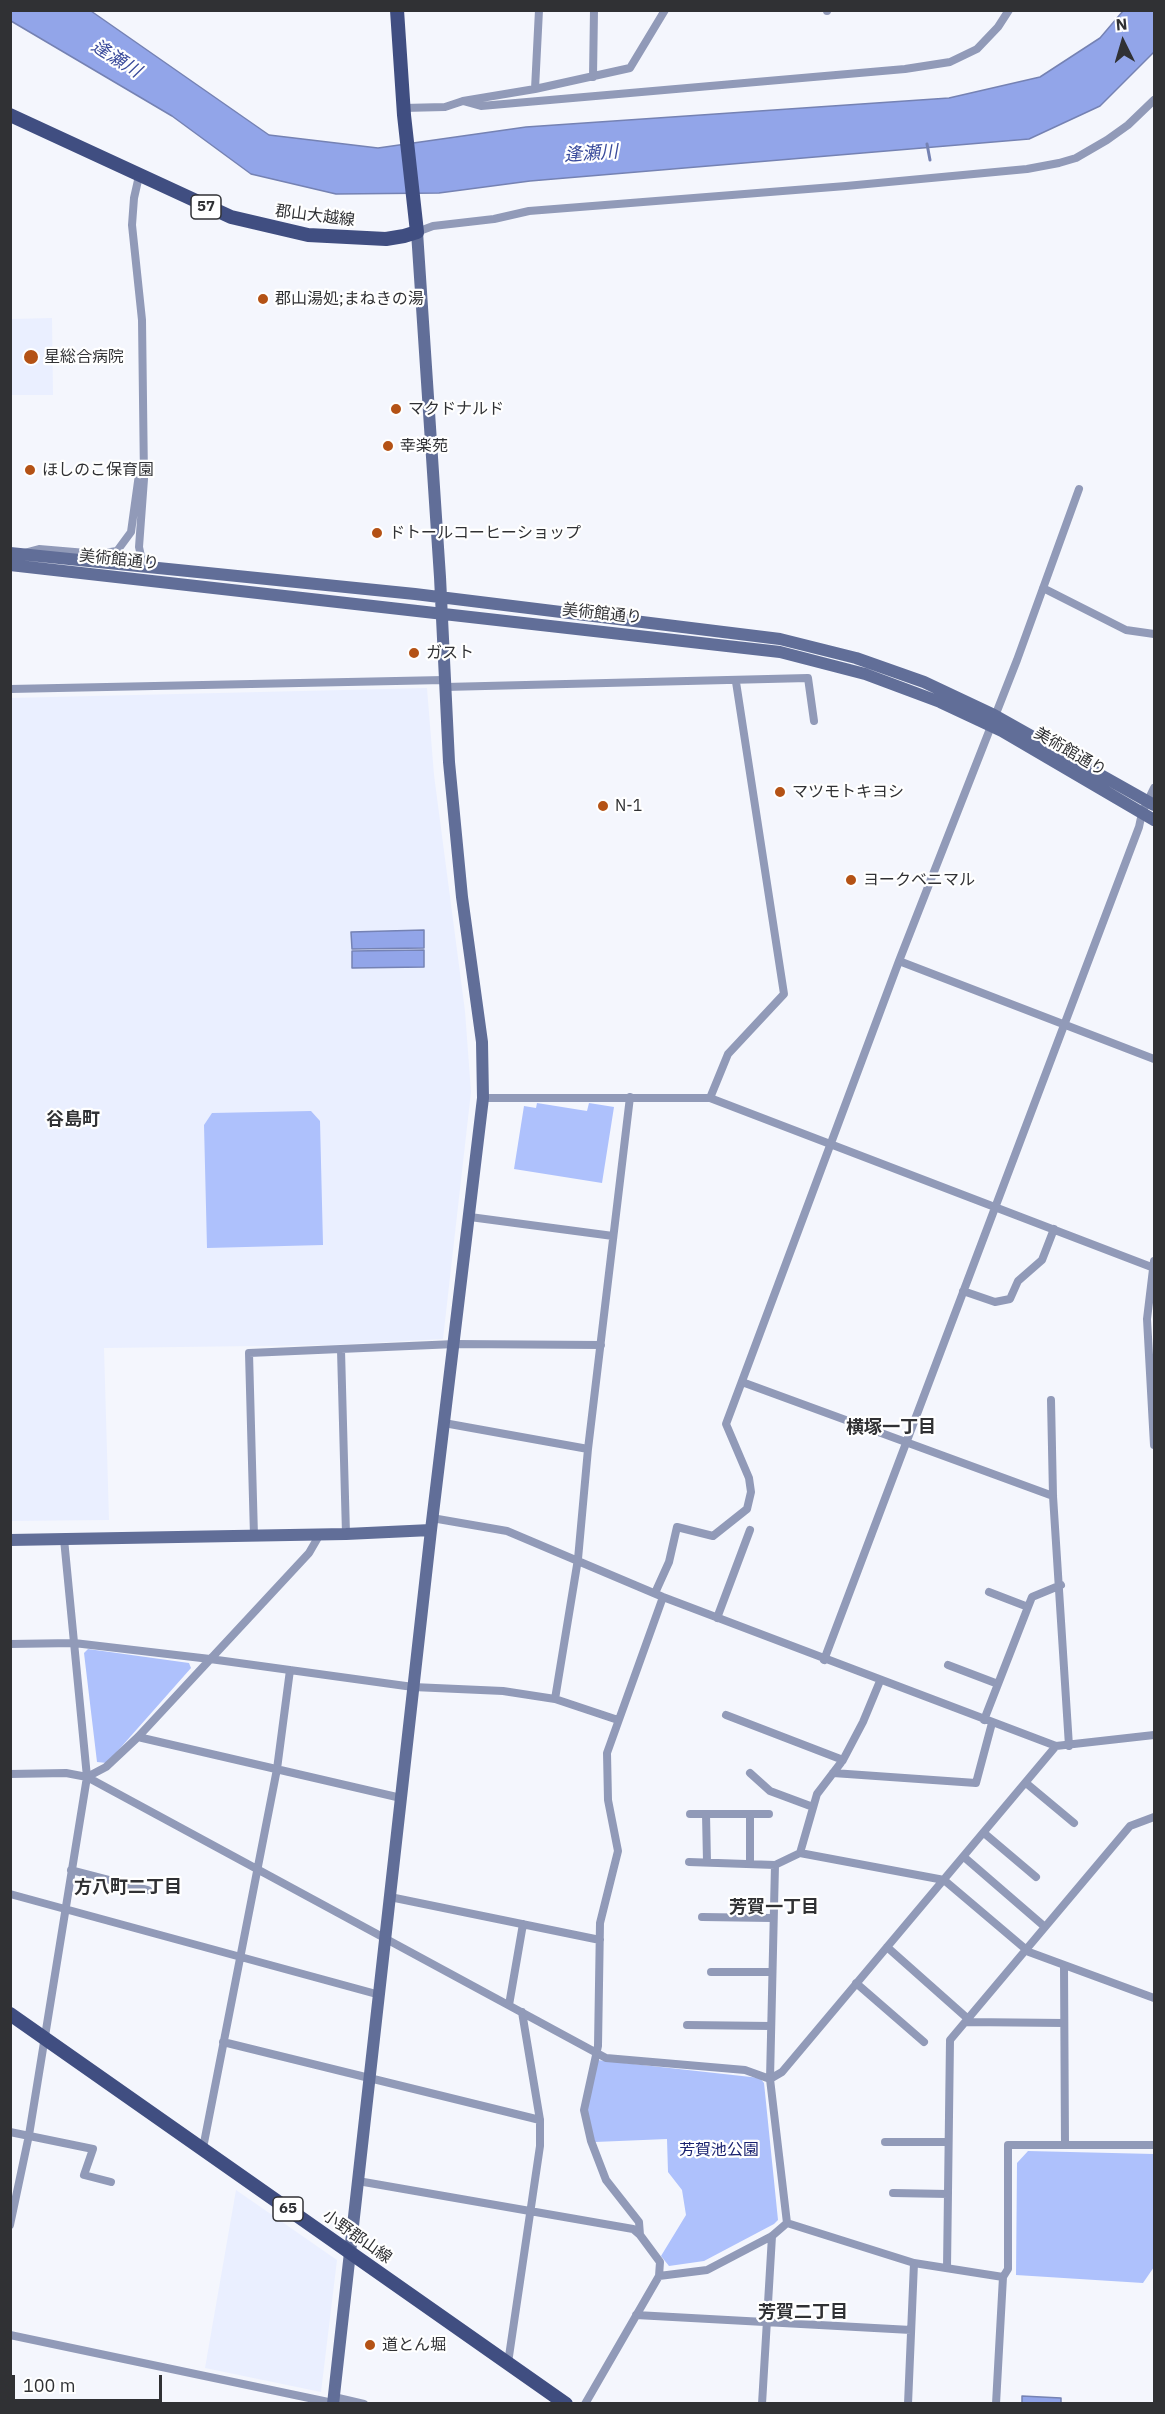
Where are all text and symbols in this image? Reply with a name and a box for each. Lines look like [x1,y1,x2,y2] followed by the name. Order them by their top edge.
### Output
[1093,12,1153,72] north arrow
[1115,14,1128,35] text: N
[87,36,145,82] water label: 逢瀬川
[563,141,619,167] water label: 逢瀬川
[191,195,221,219] road number: 57
[274,202,356,230] street label: 郡山大越線
[275,289,424,309] place label: 郡山湯処;まねきの湯
[256,292,270,306] marker: 郡山湯処;まねきの湯
[44,347,124,367] place label: 星総合病院
[22,348,40,366] marker: 星総合病院
[408,399,504,419] place label: マクドナルド
[389,402,403,416] marker: マクドナルド
[400,436,448,456] place label: 幸楽苑
[381,439,395,453] marker: 幸楽苑
[42,460,154,480] place label: ほしのこ保育園
[23,463,37,477] marker: ほしのこ保育園
[389,523,581,543] place label: ドトールコーヒーショップ
[370,526,384,540] marker: ドトールコーヒーショップ
[78,546,160,574] street label: 美術館通り
[561,600,643,628] street label: 美術館通り
[426,643,474,663] place label: ガスト
[407,646,421,660] marker: ガスト
[1031,724,1109,780] street label: 美術館通り
[792,782,904,802] place label: マツモトキヨシ
[773,785,787,799] marker: マツモトキヨシ
[615,796,642,816] place label: N-1
[596,799,610,813] marker: N-1
[863,870,975,890] place label: ヨークベニマル
[844,873,858,887] marker: ヨークベニマル
[46,1109,100,1131] district label: 谷島町
[846,1417,936,1439] district label: 横塚一丁目
[74,1877,182,1899] district label: 方八町二丁目
[729,1897,819,1919] district label: 芳賀一丁目
[679,2140,759,2160] park label: 芳賀池公園
[273,2197,303,2221] road number: 65
[319,2206,395,2268] street label: 小野郡山線
[758,2302,848,2324] district label: 芳賀二丁目
[382,2335,446,2355] place label: 道とん堀
[363,2338,377,2352] marker: 道とん堀
[15,2363,165,2401] scale bar
[23,2374,75,2397] text: 100 m

